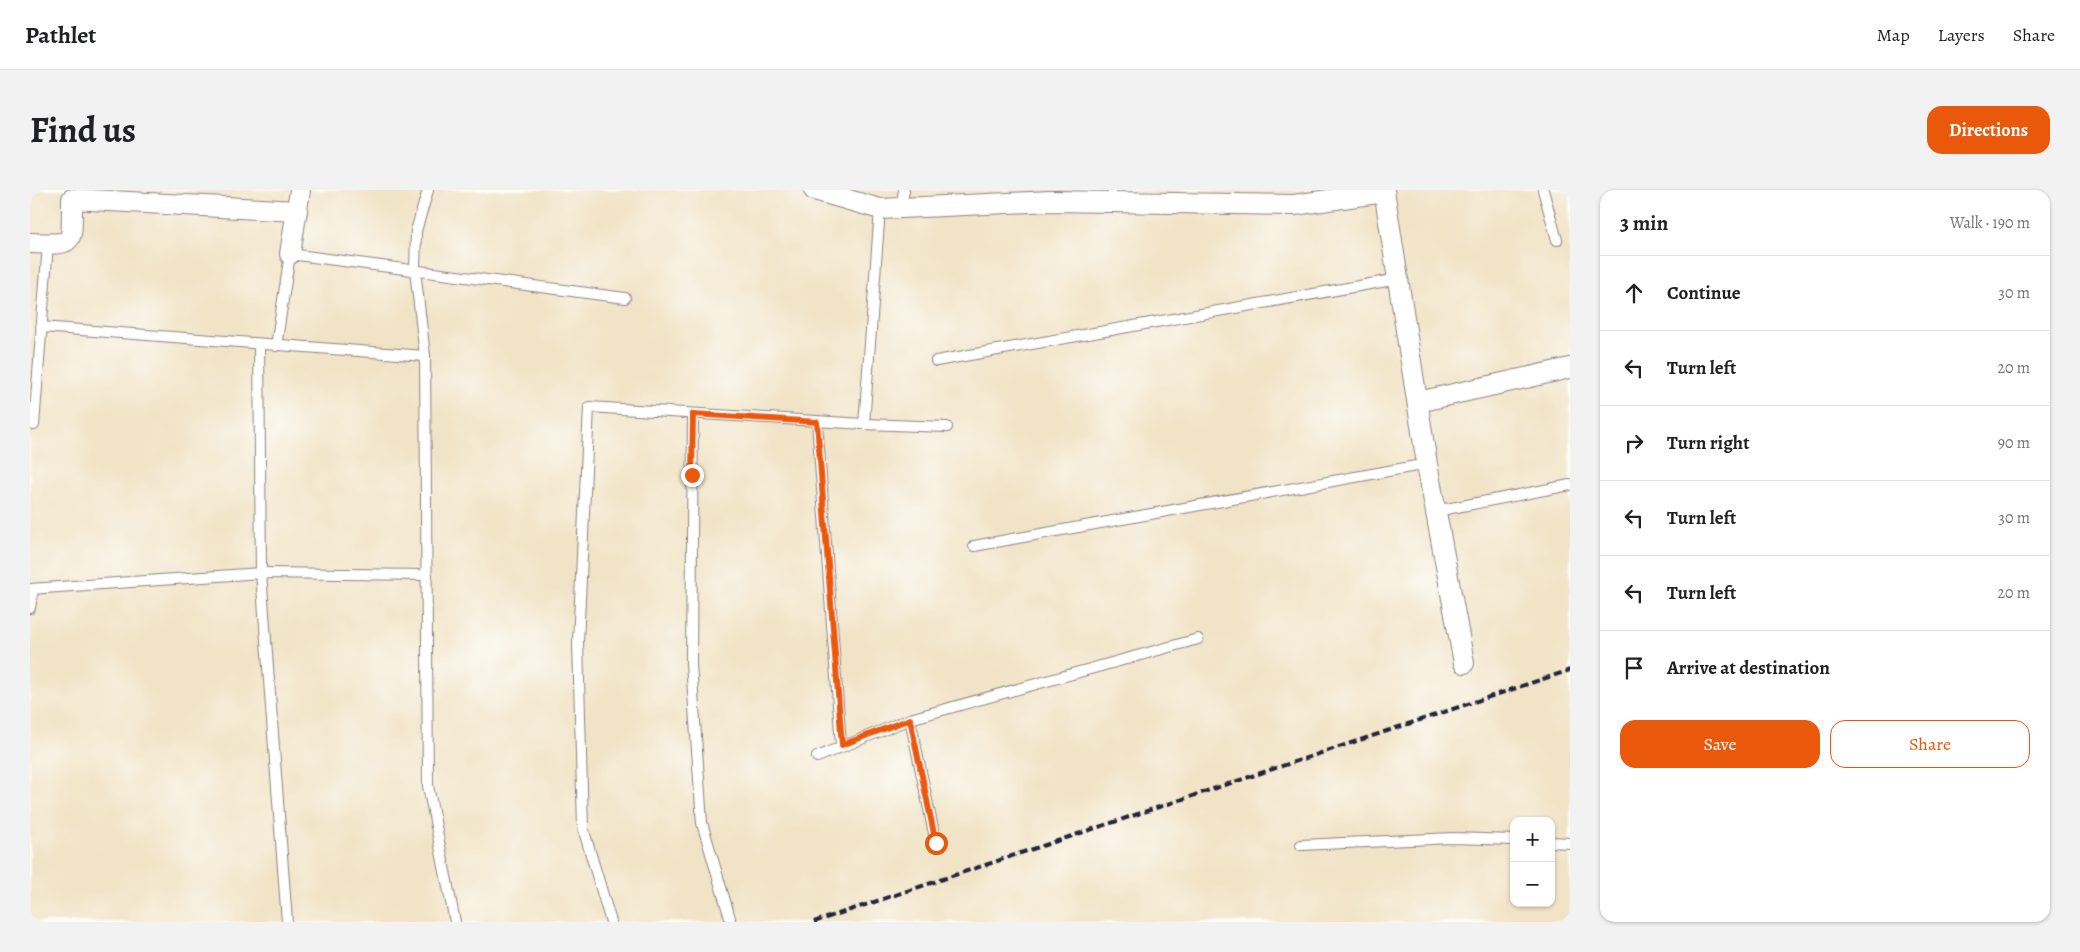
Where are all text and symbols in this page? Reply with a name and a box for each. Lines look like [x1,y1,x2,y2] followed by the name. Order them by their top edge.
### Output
[25,19,96,51] text: Pathlet
[1877,23,1910,47] text: Map
[1938,23,1985,47] text: Layers
[2013,23,2055,47] text: Share
[30,106,136,154] text: Find us
[1927,106,2050,154] button: Directions
[1620,209,1668,237] text: 3 min
[1950,212,2030,234] text: Walk · 190 m
[1620,279,1648,307] icon: ahead
[1667,280,1741,306] text: Continue
[1998,282,2030,304] text: 30 m
[1620,354,1648,382] icon: left
[1667,355,1736,381] text: Turn left
[1997,357,2030,379] text: 20 m
[1620,429,1648,457] icon: right
[1667,430,1749,456] text: Turn right
[1998,432,2030,454] text: 90 m
[681,464,704,487] route end
[1620,504,1648,532] icon: left
[1667,505,1736,531] text: Turn left
[1998,507,2030,529] text: 30 m
[1620,579,1648,607] icon: left
[1667,580,1736,606] text: Turn left
[1997,582,2030,604] text: 20 m
[1620,654,1648,682] icon: arrive
[1667,655,1830,681] text: Arrive at destination
[1620,720,1820,768] button: Save
[1830,720,2030,768] button: Share
[1510,817,1555,907] map controls
[1510,817,1555,862] button: +
[925,832,948,855] route start
[1510,862,1555,907] button: −

